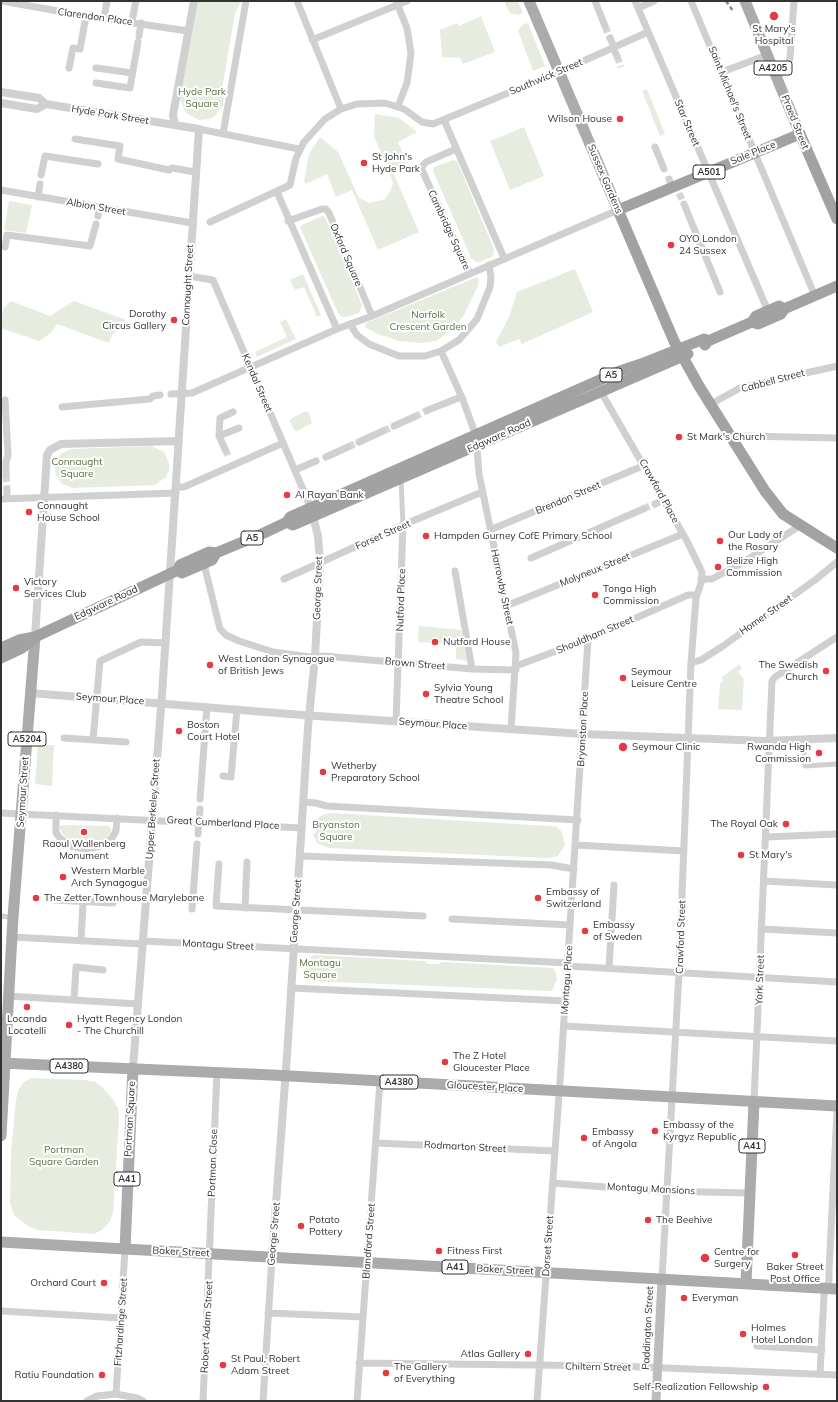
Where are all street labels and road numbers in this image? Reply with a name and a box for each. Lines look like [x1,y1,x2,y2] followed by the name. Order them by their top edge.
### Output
[57,6,133,28] street label: Clarendon Place
[706,45,754,141] street label: Saint Michael's Street
[508,56,584,98] street label: Southwick Street
[754,61,792,75] road number: A4205
[779,93,811,151] street label: Praed Street
[672,98,702,148] street label: Star Street
[70,103,150,127] street label: Hyde Park Street
[729,138,777,168] street label: Sale Place
[585,142,625,216] street label: Sussex Gardens
[693,165,725,179] road number: A501
[425,188,473,272] street label: Cambridge Square
[65,196,127,218] street label: Albion Street
[327,222,365,288] street label: Oxford Square
[180,244,196,326] street label: Connaught Street
[239,352,275,414] street label: Kendal Street
[740,367,806,395] street label: Cabbell Street
[600,368,622,382] road number: A5
[465,417,533,455] street label: Edgware Road
[636,457,682,525] street label: Crawford Place
[534,479,602,517] street label: Brendon Street
[354,518,412,552] street label: Forset Street
[241,531,263,545] road number: A5
[488,548,516,626] street label: Harrowby Street
[558,550,632,590] street label: Molyneux Street
[311,556,325,620] street label: George Street
[394,568,408,632] street label: Nutford Place
[72,583,140,623] street label: Edgware Road
[737,592,795,638] street label: Homer Street
[555,613,635,657] street label: Shouldham Street
[384,655,446,673] street label: Brown Street
[75,691,145,707] street label: Seymour Place
[575,691,591,767] street label: Bryanston Place
[398,716,468,732] street label: Seymour Place
[8,732,46,746] road number: A5204
[15,756,31,828] street label: Seymour Street
[144,758,162,860] street label: Upper Berkeley Street
[166,814,280,832] street label: Great Cumberland Place
[288,879,304,943] street label: George Street
[674,900,688,974] street label: Crawford Street
[182,937,254,953] street label: Montagu Street
[559,945,575,1015] street label: Montagu Place
[753,955,767,1005] street label: York Street
[50,1059,88,1073] road number: A4380
[380,1075,418,1089] road number: A4380
[446,1079,524,1095] street label: Gloucester Place
[122,1081,138,1157] street label: Portman Square
[206,1129,220,1197] street label: Portman Close
[424,1139,506,1155] street label: Rodmarton Street
[739,1139,765,1153] road number: A41
[114,1172,140,1186] road number: A41
[607,1181,695,1197] street label: Montagu Mansions
[265,1202,283,1266] street label: George Street
[360,1203,378,1279] street label: Blandford Street
[540,1215,556,1277] street label: Dorset Street
[152,1245,210,1259] street label: Baker Street
[442,1260,468,1274] road number: A41
[476,1263,534,1277] street label: Baker Street
[112,1278,130,1366] street label: Fitzhardinge Street
[199,1281,215,1373] street label: Robert Adam Street
[640,1286,656,1370] street label: Paddington Street
[565,1360,631,1374] street label: Chiltern Street

